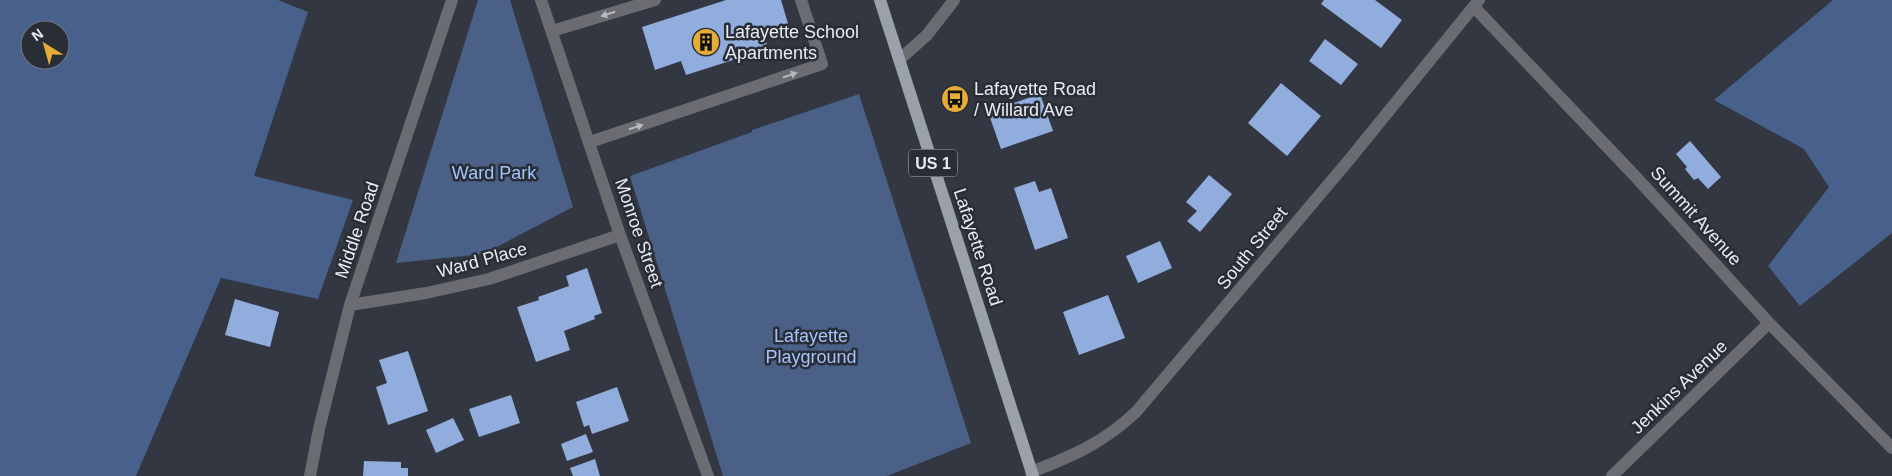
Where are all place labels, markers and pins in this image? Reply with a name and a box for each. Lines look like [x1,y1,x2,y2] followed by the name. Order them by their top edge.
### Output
[725,22,859,63] place label: Lafayette School Apartments
[691,27,721,57] building icon: Lafayette School Apartments
[974,79,1096,120] place label: Lafayette Road / Willard Ave
[940,84,970,114] bus stop icon: Lafayette Road / Willard Ave

